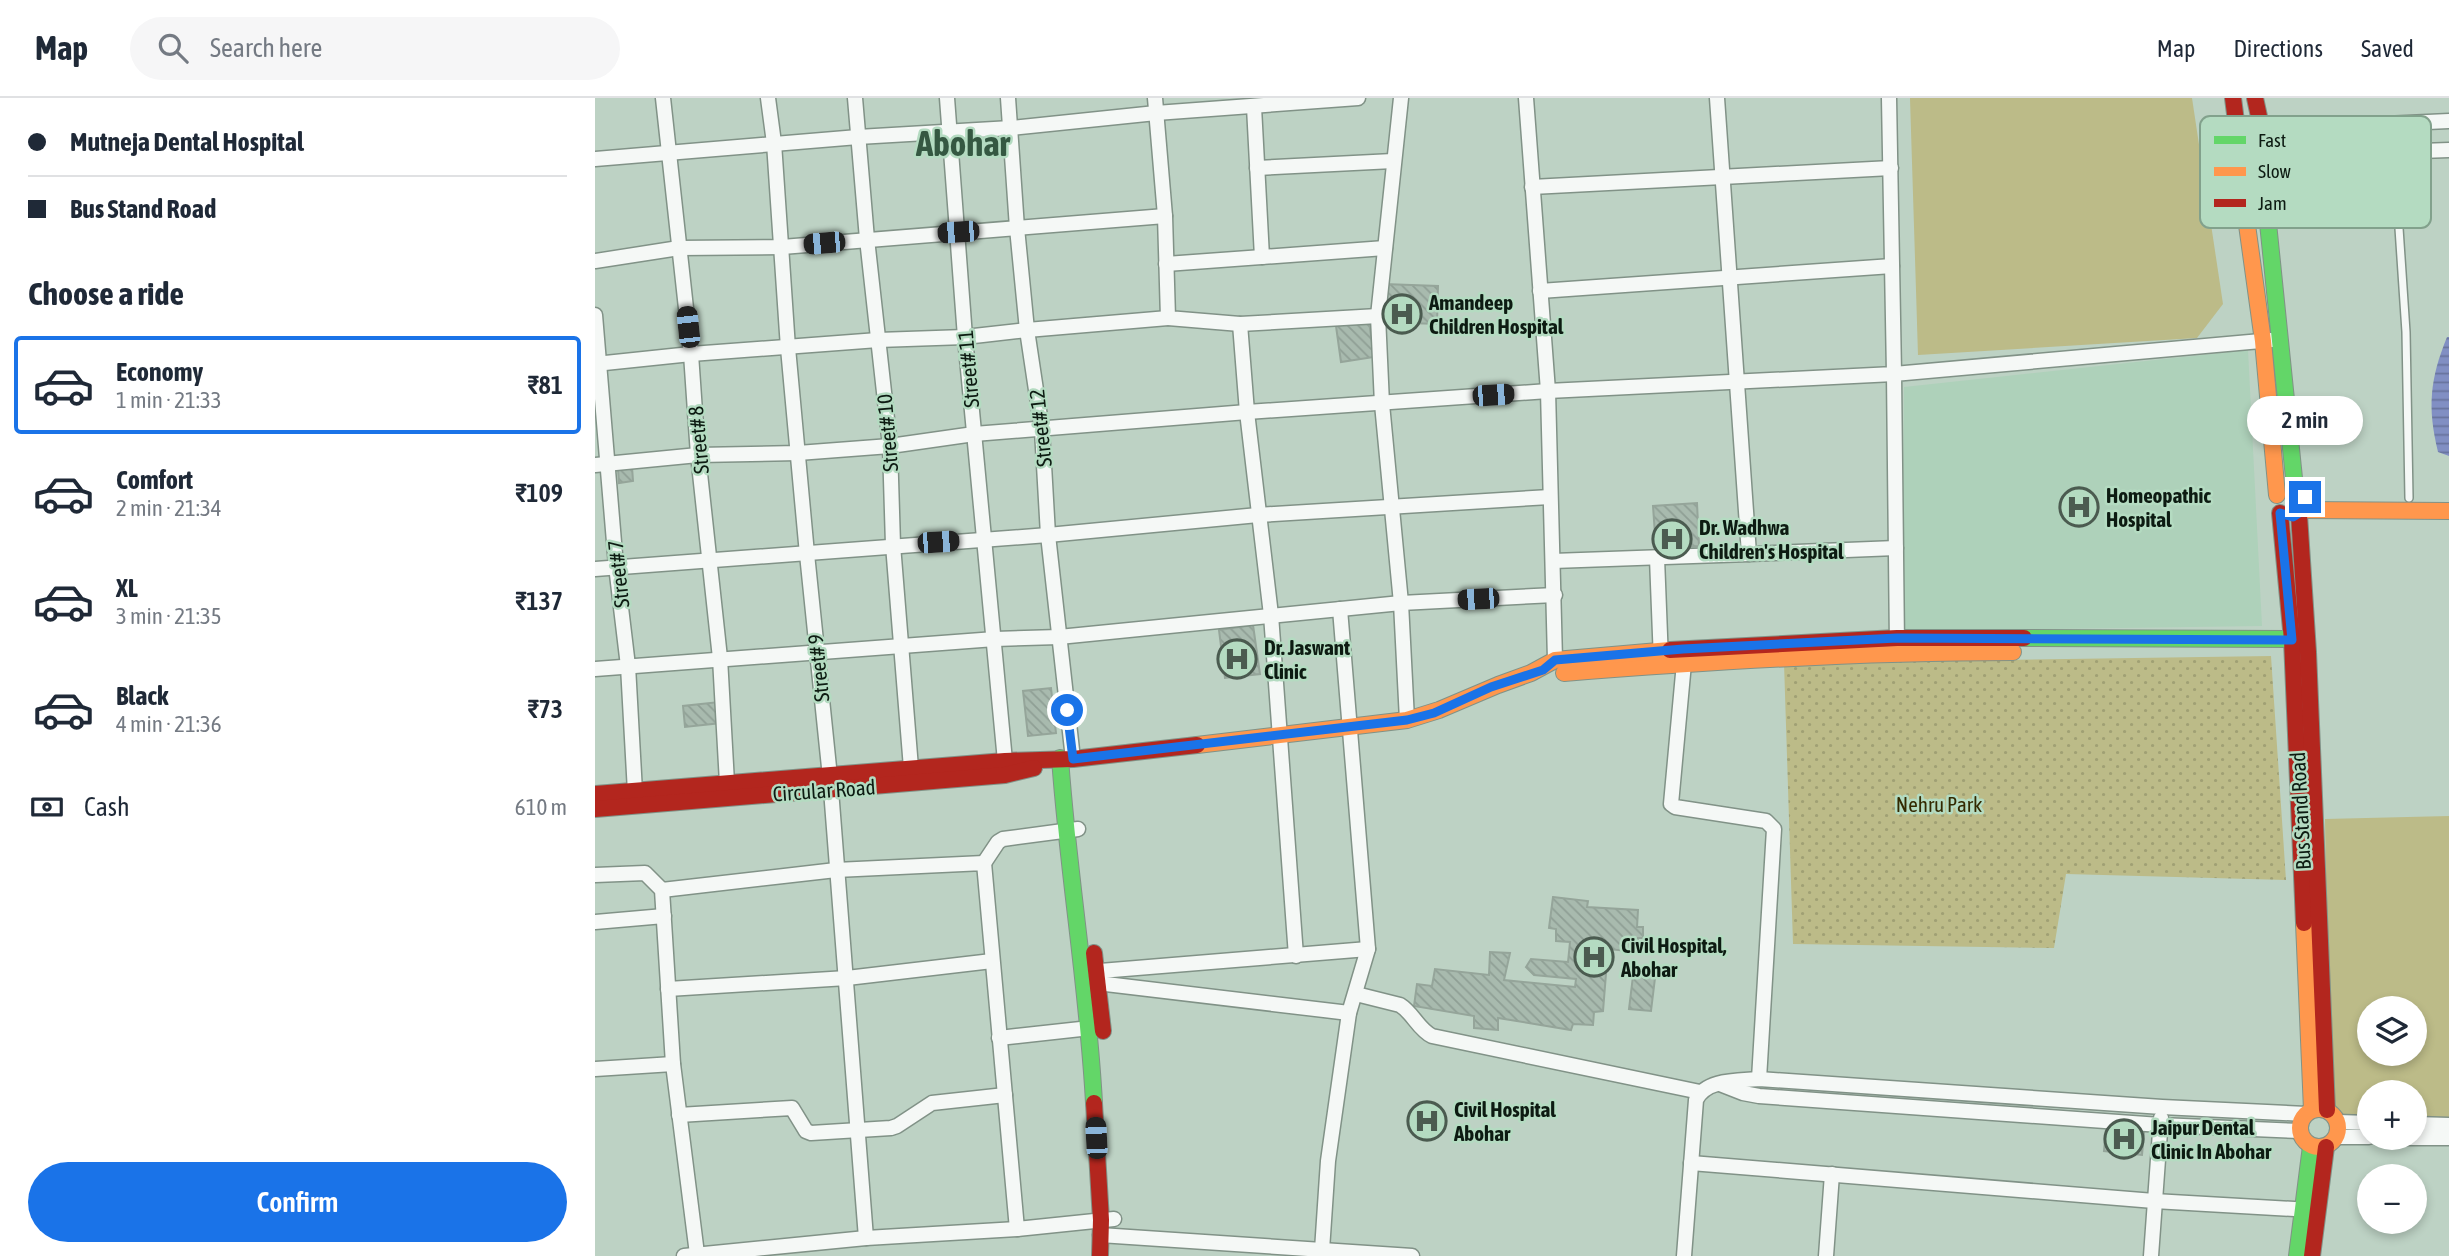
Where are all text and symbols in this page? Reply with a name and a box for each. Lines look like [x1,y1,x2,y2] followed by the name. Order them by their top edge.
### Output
[130,17,620,80] search box
[35,29,88,67] text: Map
[154,29,192,67] icon: search
[210,33,322,63] text: Search here
[2157,35,2195,62] text: Map
[2233,35,2323,62] text: Directions
[2361,35,2414,62] text: Saved
[2200,116,2431,228] legend
[915,123,1011,163] district label: Abohar
[70,127,304,157] text: Mutneja Dental Hospital
[2258,129,2286,151] text: Fast
[2258,160,2292,182] text: Slow
[2258,192,2287,214] text: Jam
[70,194,216,224] text: Bus Stand Road
[937,220,980,244] car
[803,231,846,255] car
[28,275,184,312] text: Choose a ride
[1428,290,1564,338] place label: Amandeep Children Hospital
[1381,293,1423,335] hospital icon: Amandeep Children Hospital
[676,305,701,349] car
[953,329,983,409] street label: Street# 11
[32,354,95,417] icon: car
[116,357,203,387] text: Economy
[527,370,563,400] text: ₹81
[1472,383,1515,407] car
[116,387,222,413] text: 1 min · 21:33
[1024,388,1056,468] street label: Street# 12
[872,393,902,473] street label: Street# 10
[2247,396,2363,444] callout: 2 min
[683,405,713,475] street label: Street# 8
[2282,407,2328,433] text: 2 min
[32,462,95,525] icon: car
[116,465,193,495] text: Comfort
[515,478,563,508] text: ₹109
[2289,481,2321,513] route end
[2106,483,2211,531] place label: Homeopathic Hospital
[2058,486,2100,528] hospital icon: Homeopathic Hospital
[116,495,222,521] text: 2 min · 21:34
[1699,515,1844,563] place label: Dr. Wadhwa Children's Hospital
[1651,518,1693,560] hospital icon: Dr. Wadhwa Children's Hospital
[917,530,960,554] car
[603,539,633,609] street label: Street# 7
[32,570,95,633] icon: car
[116,573,138,603] text: XL
[515,586,563,616] text: ₹137
[1457,587,1500,611] car
[116,603,222,629] text: 3 min · 21:35
[803,633,833,703] street label: Street# 9
[1264,635,1350,683] place label: Dr. Jaswant Clinic
[1216,638,1258,680] hospital icon: Dr. Jaswant Clinic
[32,678,95,741] icon: car
[116,681,168,711] text: Black
[527,694,563,724] text: ₹73
[1051,694,1083,726] route start
[116,711,222,737] text: 4 min · 21:36
[2285,751,2315,871] street label: Bus Stand Road
[772,774,876,806] street label: Circular Road
[28,788,66,826] icon: cash
[84,792,130,822] text: Cash
[1896,792,1982,816] park label: Nehru Park
[515,794,567,820] text: 610 m
[1620,933,1727,981] place label: Civil Hospital, Abohar
[1573,936,1615,978] hospital icon: Civil Hospital, Abohar
[2357,996,2427,1234] map controls
[2357,996,2427,1066] button: layers
[2357,1080,2427,1150] button: +
[1453,1097,1556,1145] place label: Civil Hospital Abohar
[1406,1100,1448,1142] hospital icon: Civil Hospital Abohar
[2150,1115,2272,1163] place label: Jaipur Dental Clinic In Abohar
[1085,1116,1108,1160] car
[2103,1118,2145,1160] hospital icon: Jaipur Dental Clinic In Abohar
[28,1162,567,1242] button: Confirm
[2357,1164,2427,1234] button: −

